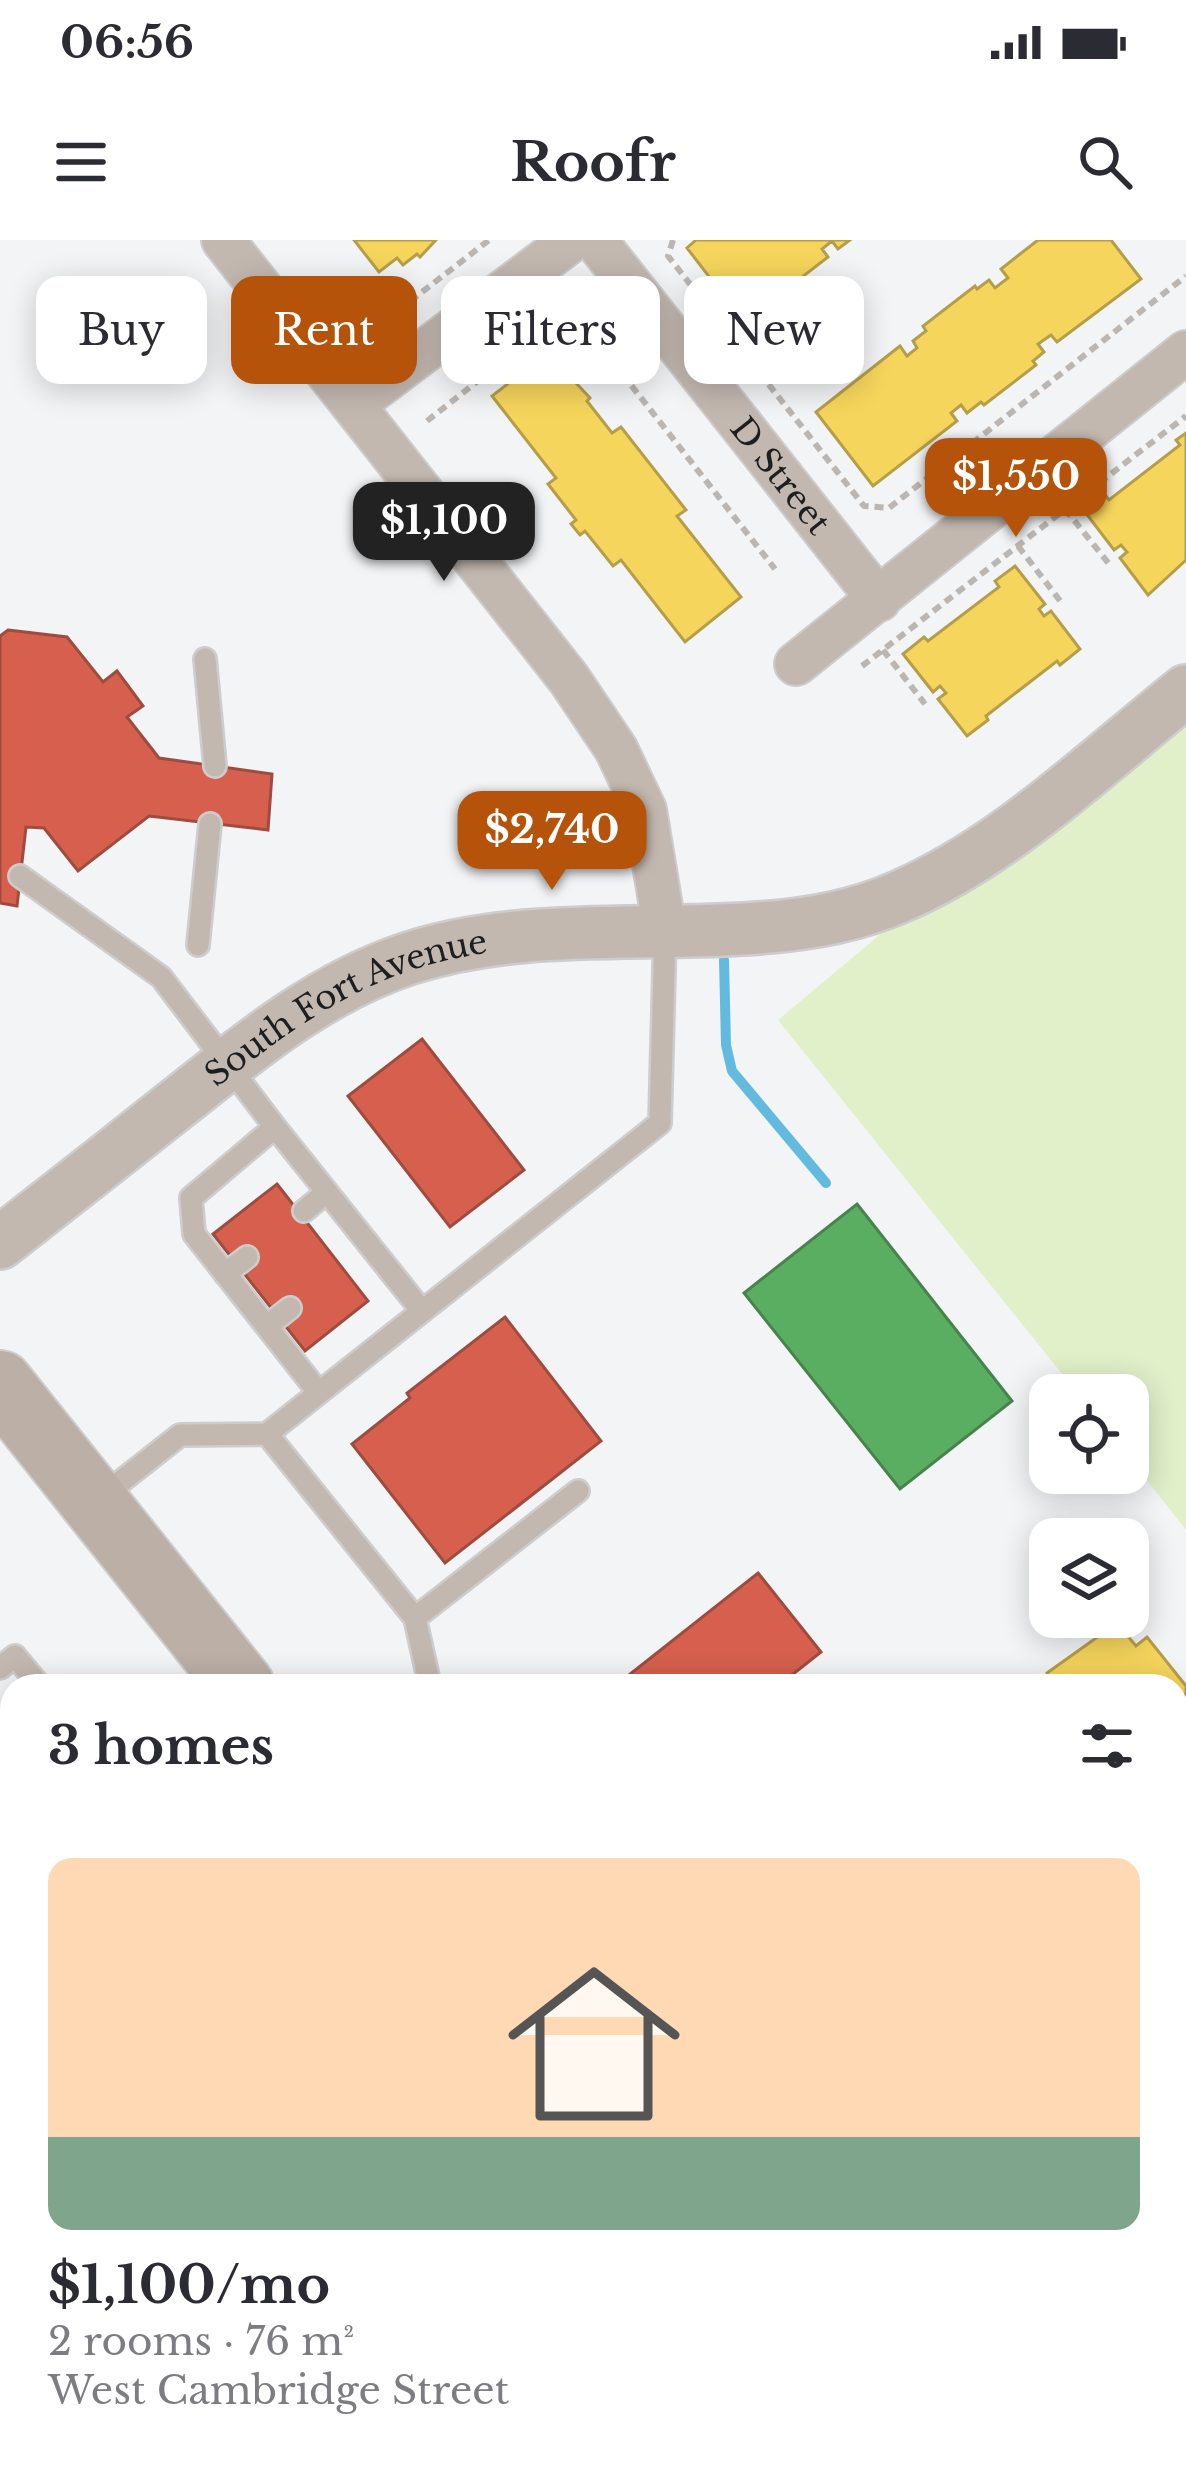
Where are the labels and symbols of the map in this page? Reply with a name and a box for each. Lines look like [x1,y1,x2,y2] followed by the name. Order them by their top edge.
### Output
[722,409,840,543] street label: D Street
[918,438,1114,540] pin: $1,550
[346,482,542,584] pin: $1,100
[454,791,650,893] pin: $2,740
[197,921,490,1095] street label: South Fort Avenue

